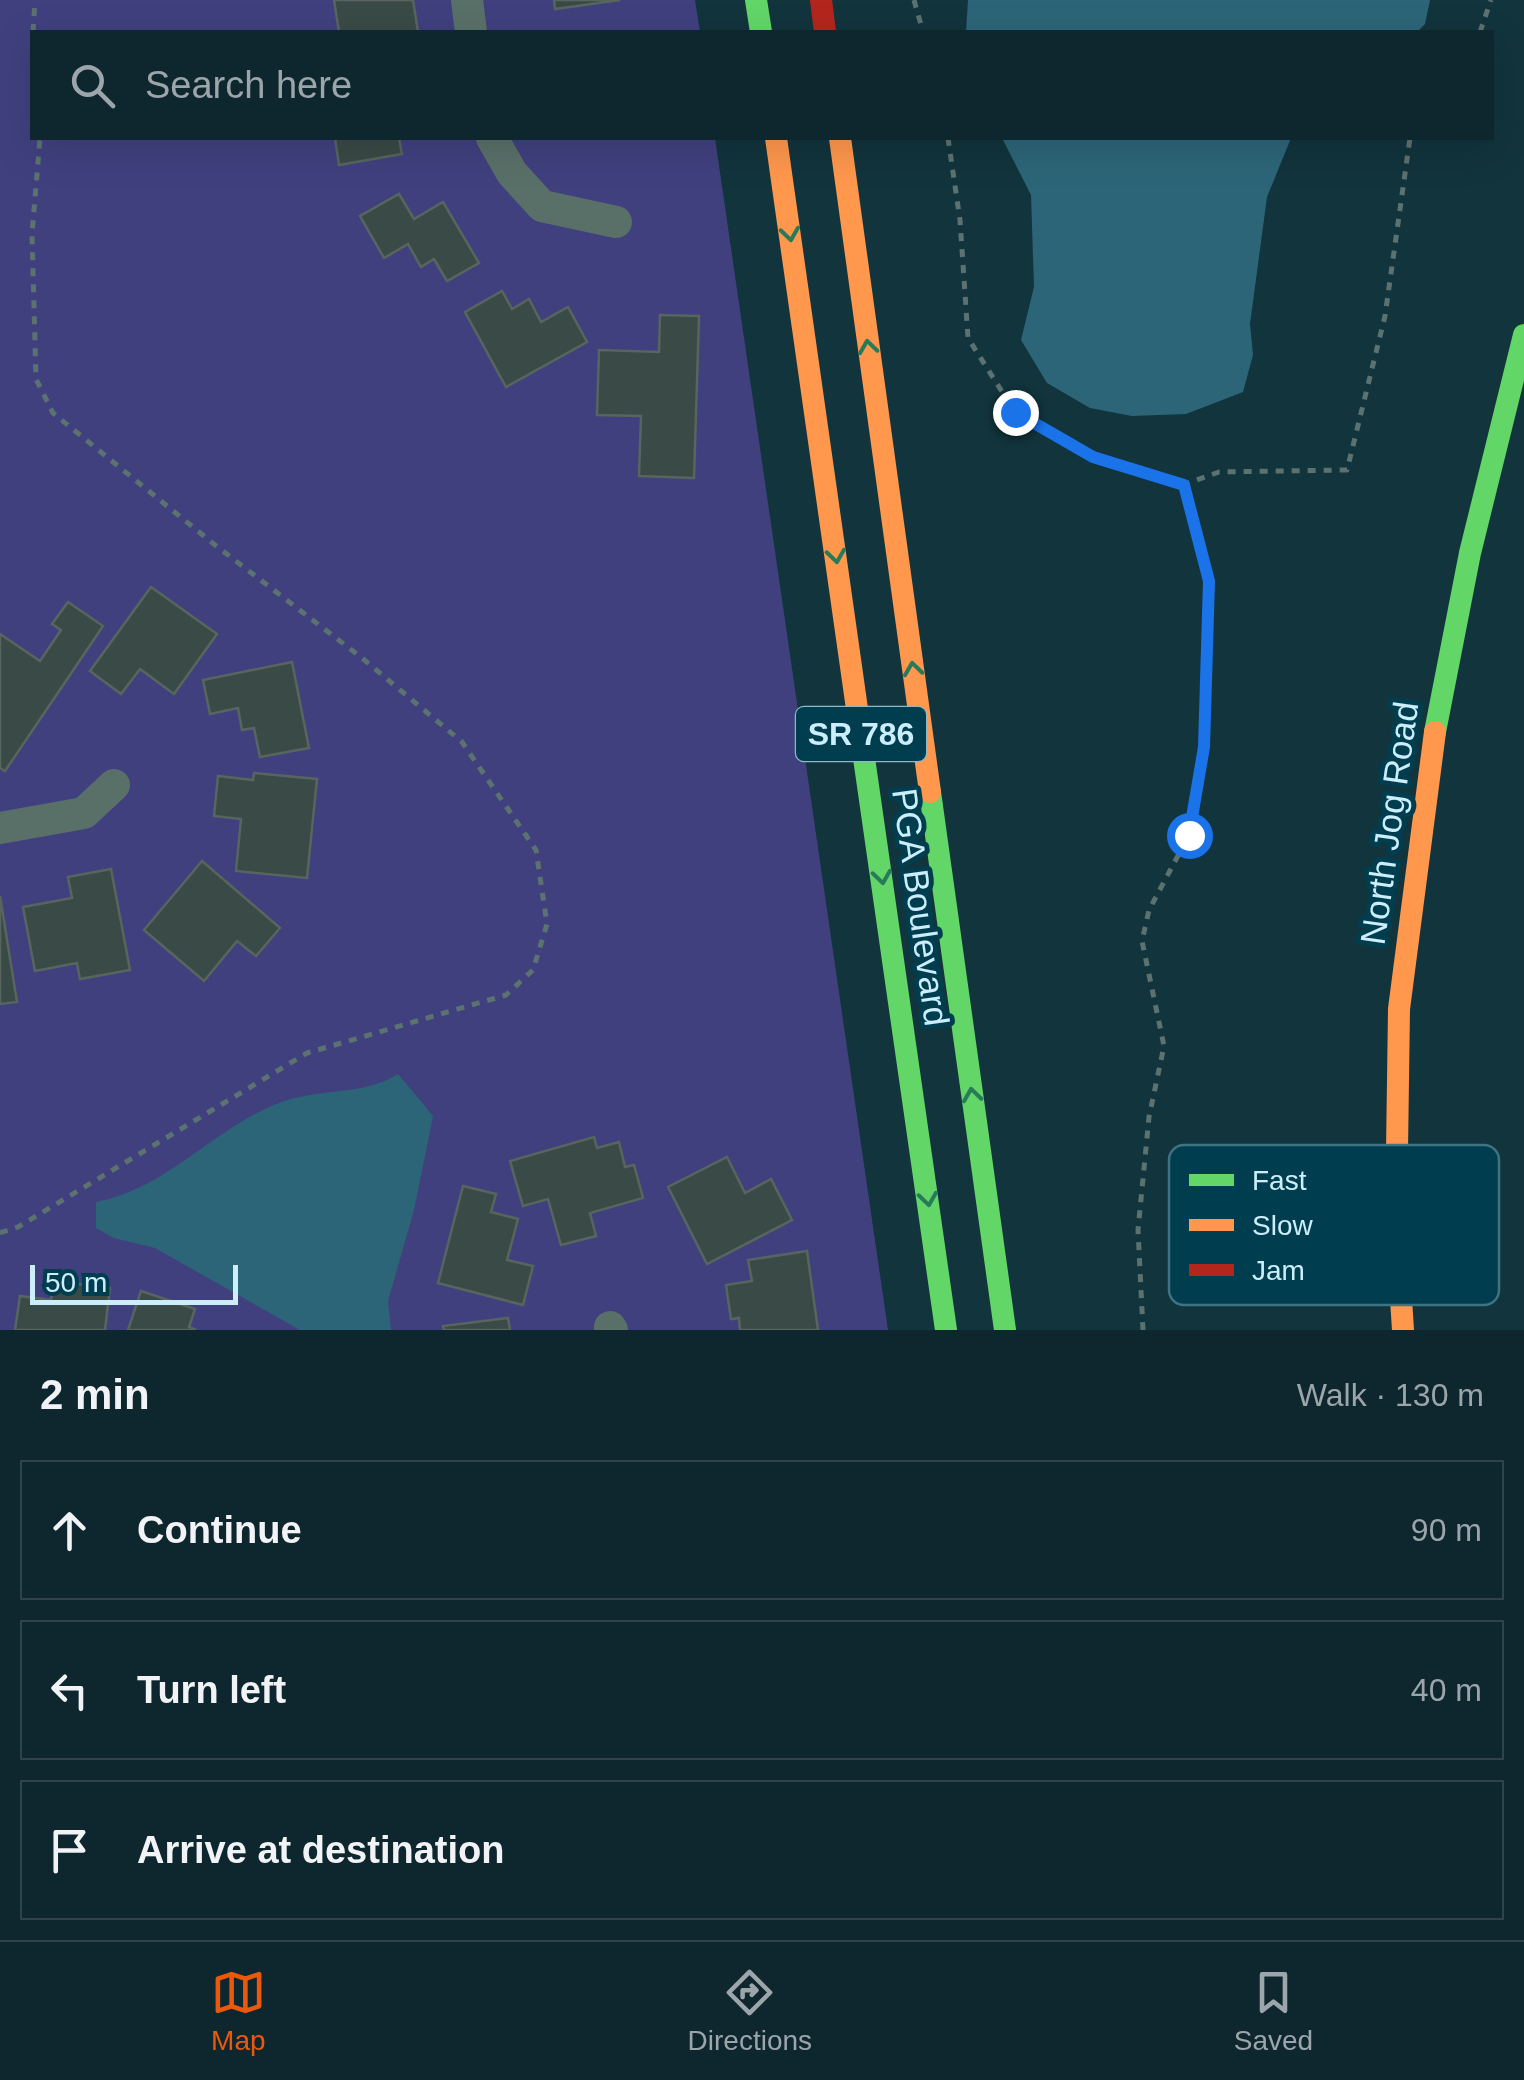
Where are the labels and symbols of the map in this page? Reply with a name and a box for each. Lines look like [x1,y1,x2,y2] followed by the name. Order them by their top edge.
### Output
[778,226,799,242] one-way arrow
[859,339,880,355] one-way arrow
[993,390,1039,436] route end
[824,547,845,564] one-way arrow
[903,661,924,677] one-way arrow
[1353,699,1425,947] street label: North Jog Road
[796,707,926,761] road number: SR 786
[885,786,957,1028] street label: PGA Boulevard
[1167,813,1213,859] route start
[870,869,891,886] one-way arrow
[962,1087,983,1103] one-way arrow
[1169,1145,1499,1305] legend
[1252,1165,1307,1196] text: Fast
[916,1191,937,1207] one-way arrow
[1252,1210,1313,1241] text: Slow
[1252,1255,1305,1286] text: Jam
[30,1260,238,1304] scale bar

